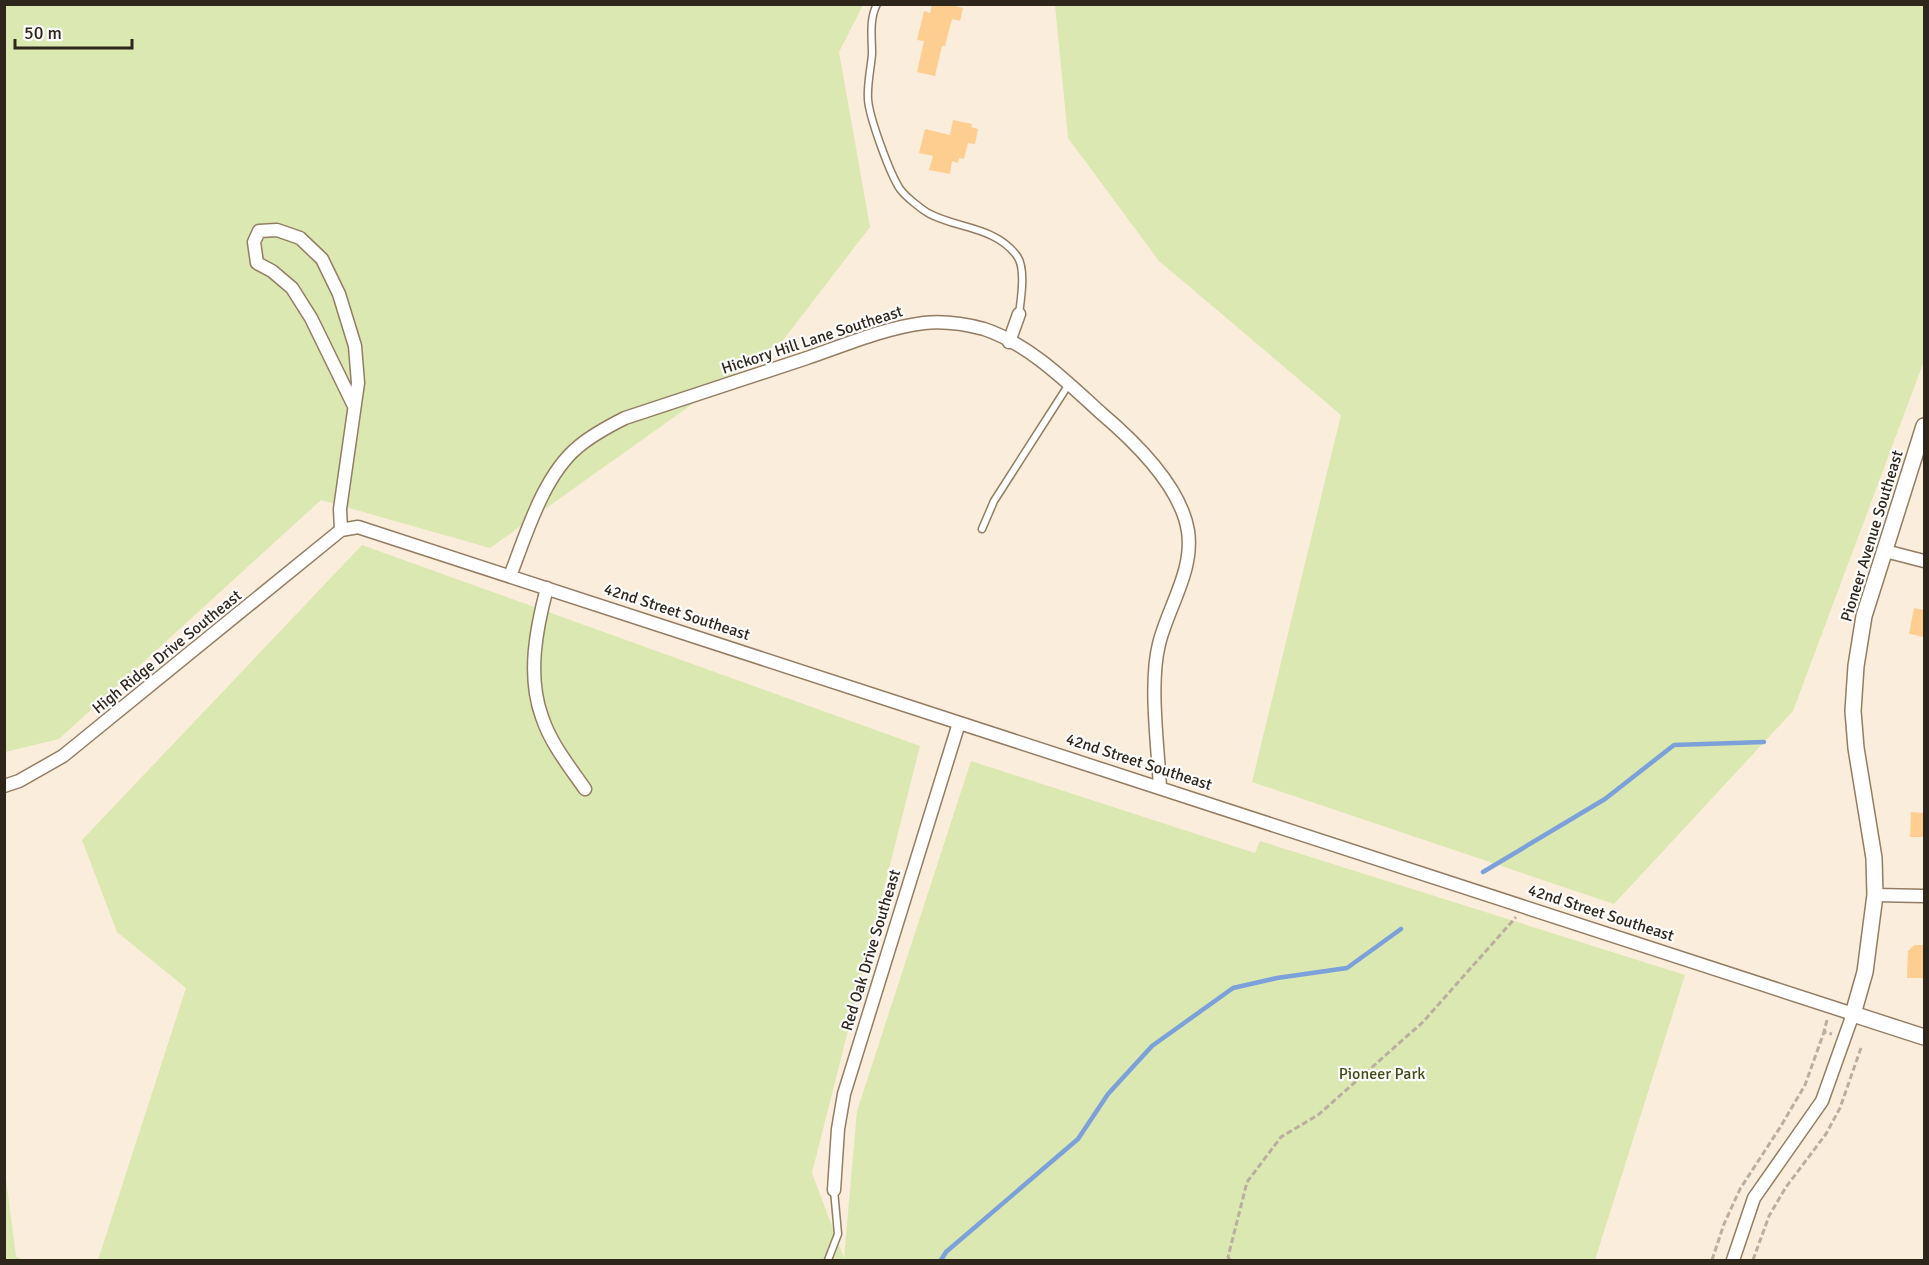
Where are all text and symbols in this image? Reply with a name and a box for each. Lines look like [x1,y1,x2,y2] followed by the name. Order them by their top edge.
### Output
[15,12,132,50] scale bar
[24,22,62,44] text: 50 m
[719,301,906,379] street label: Hickory Hill Lane Southeast
[1836,447,1908,624] street label: Pioneer Avenue Southeast
[602,579,753,645] street label: 42nd Street Southeast
[88,585,246,718] street label: High Ridge Drive Southeast
[1064,729,1215,795] street label: 42nd Street Southeast
[837,867,905,1033] street label: Red Oak Drive Southeast
[1526,880,1677,946] street label: 42nd Street Southeast
[1339,1064,1425,1084] park label: Pioneer Park

